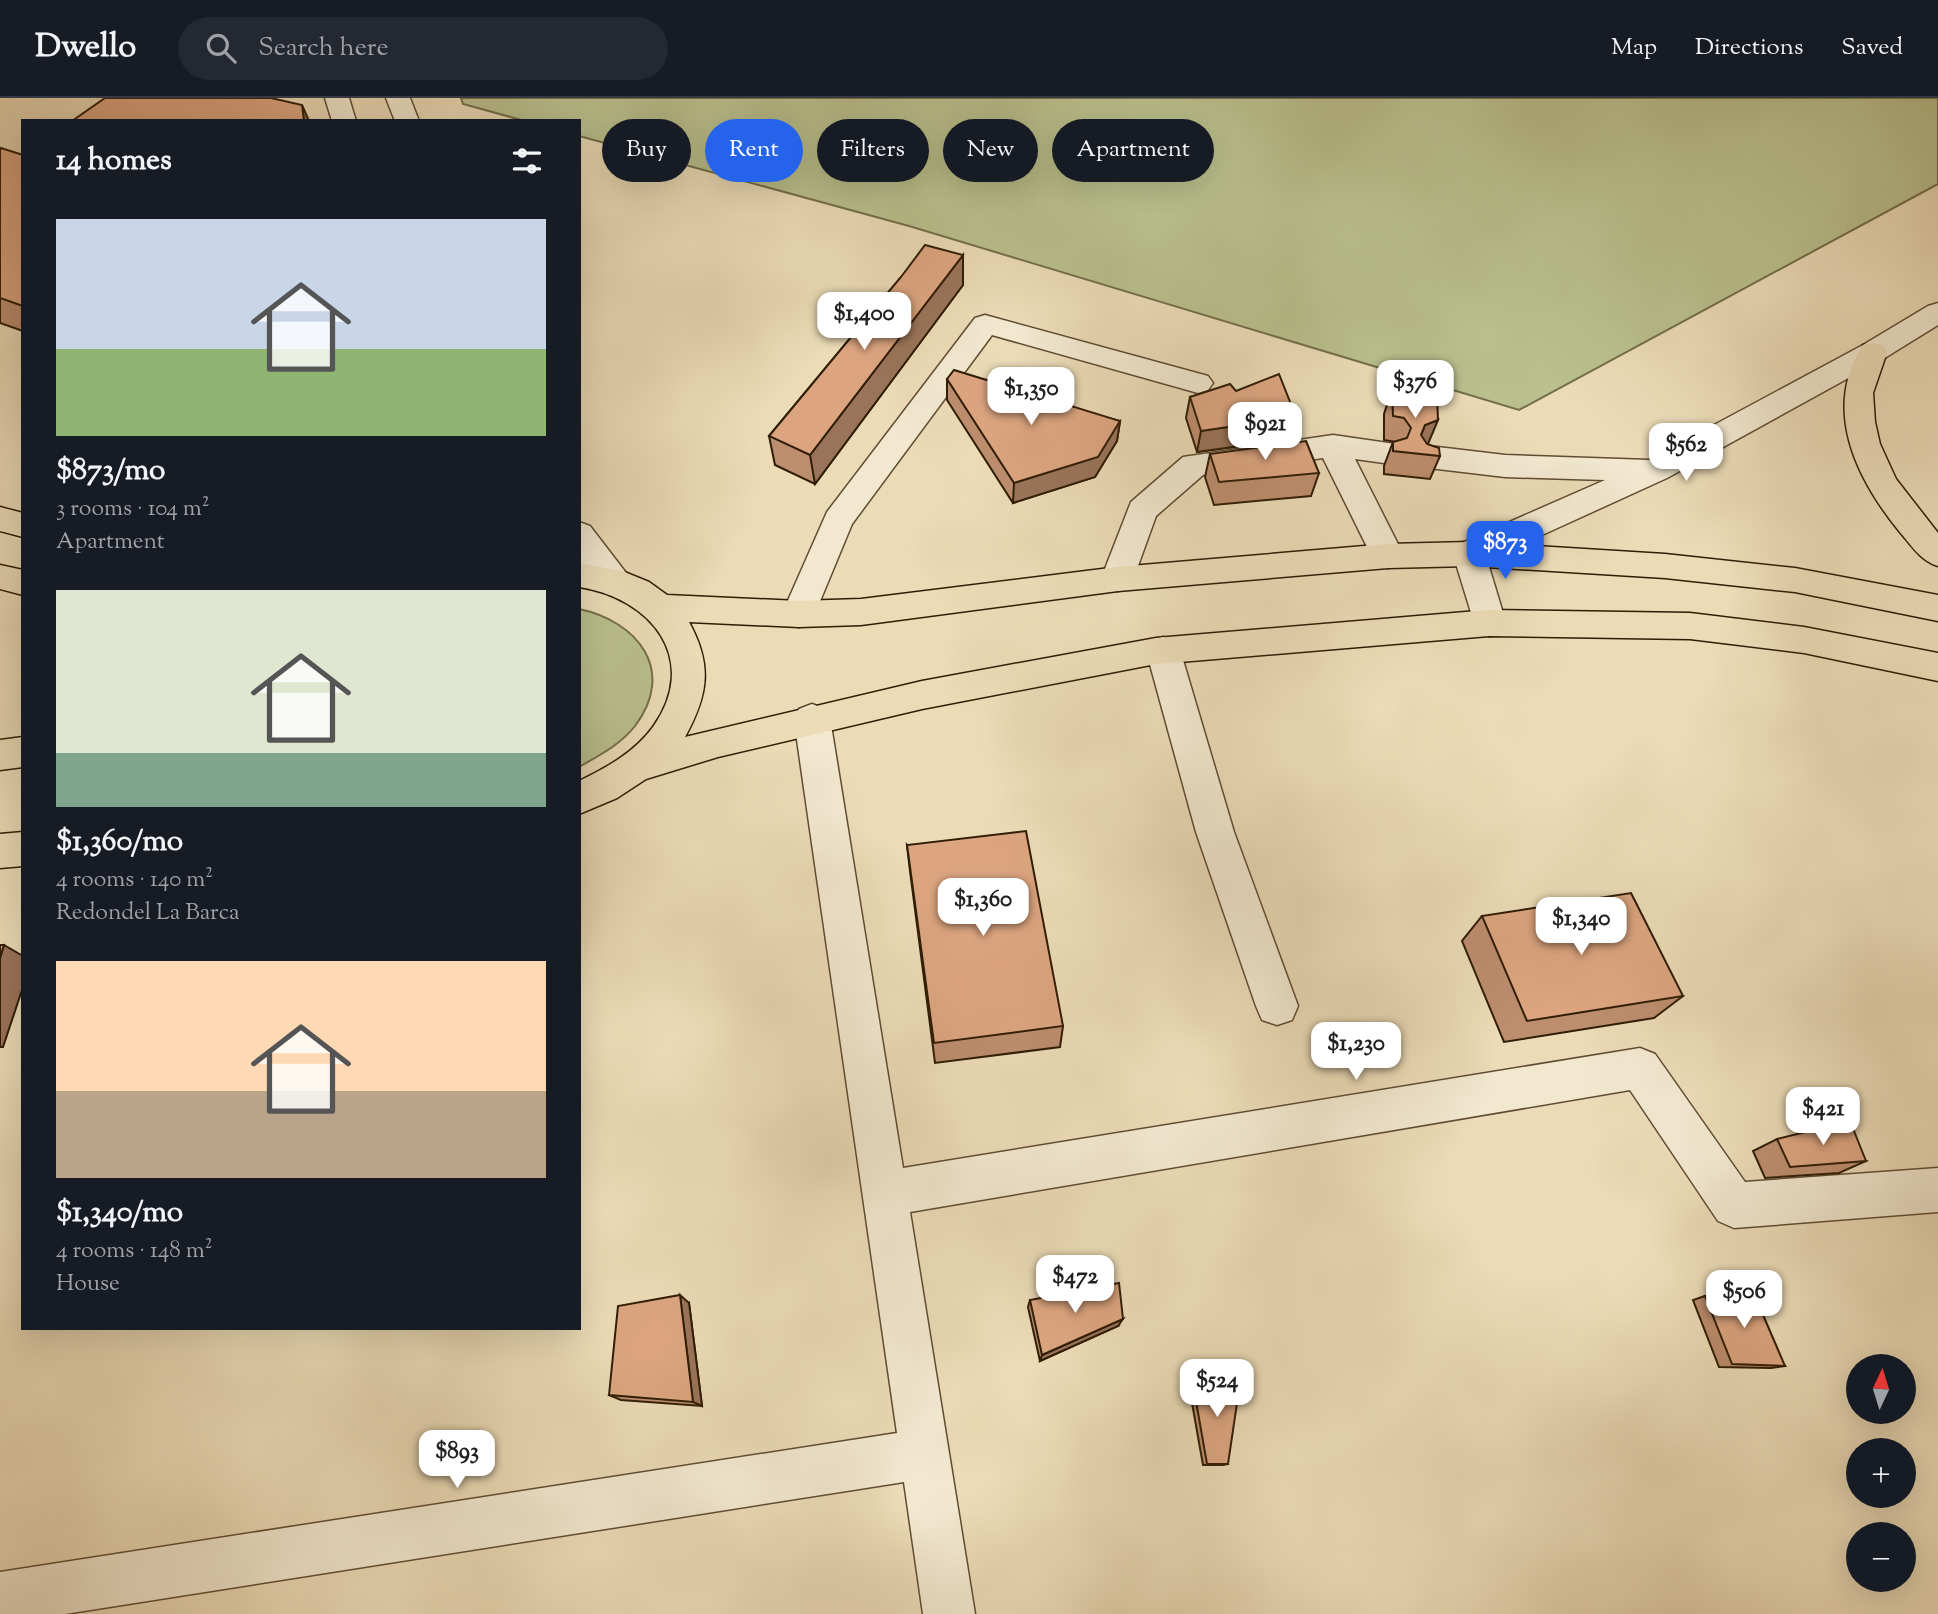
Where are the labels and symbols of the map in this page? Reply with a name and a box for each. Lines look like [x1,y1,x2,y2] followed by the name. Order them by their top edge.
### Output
[807,292,921,352] pin: $1,400
[1374,360,1456,420] pin: $376
[974,368,1088,427] pin: $1,350
[1224,402,1306,462] pin: $921
[1645,424,1727,483] pin: $562
[1464,522,1546,581] pin: $873
[926,878,1040,938] pin: $1,360
[1524,898,1638,957] pin: $1,340
[1299,1023,1413,1082] pin: $1,230
[1782,1088,1864,1147] pin: $421
[1034,1256,1116,1315] pin: $472
[1703,1270,1785,1330] pin: $506
[1846,1354,1916,1424] north arrow
[1176,1360,1258,1419] pin: $524
[416,1430,498,1490] pin: $893

